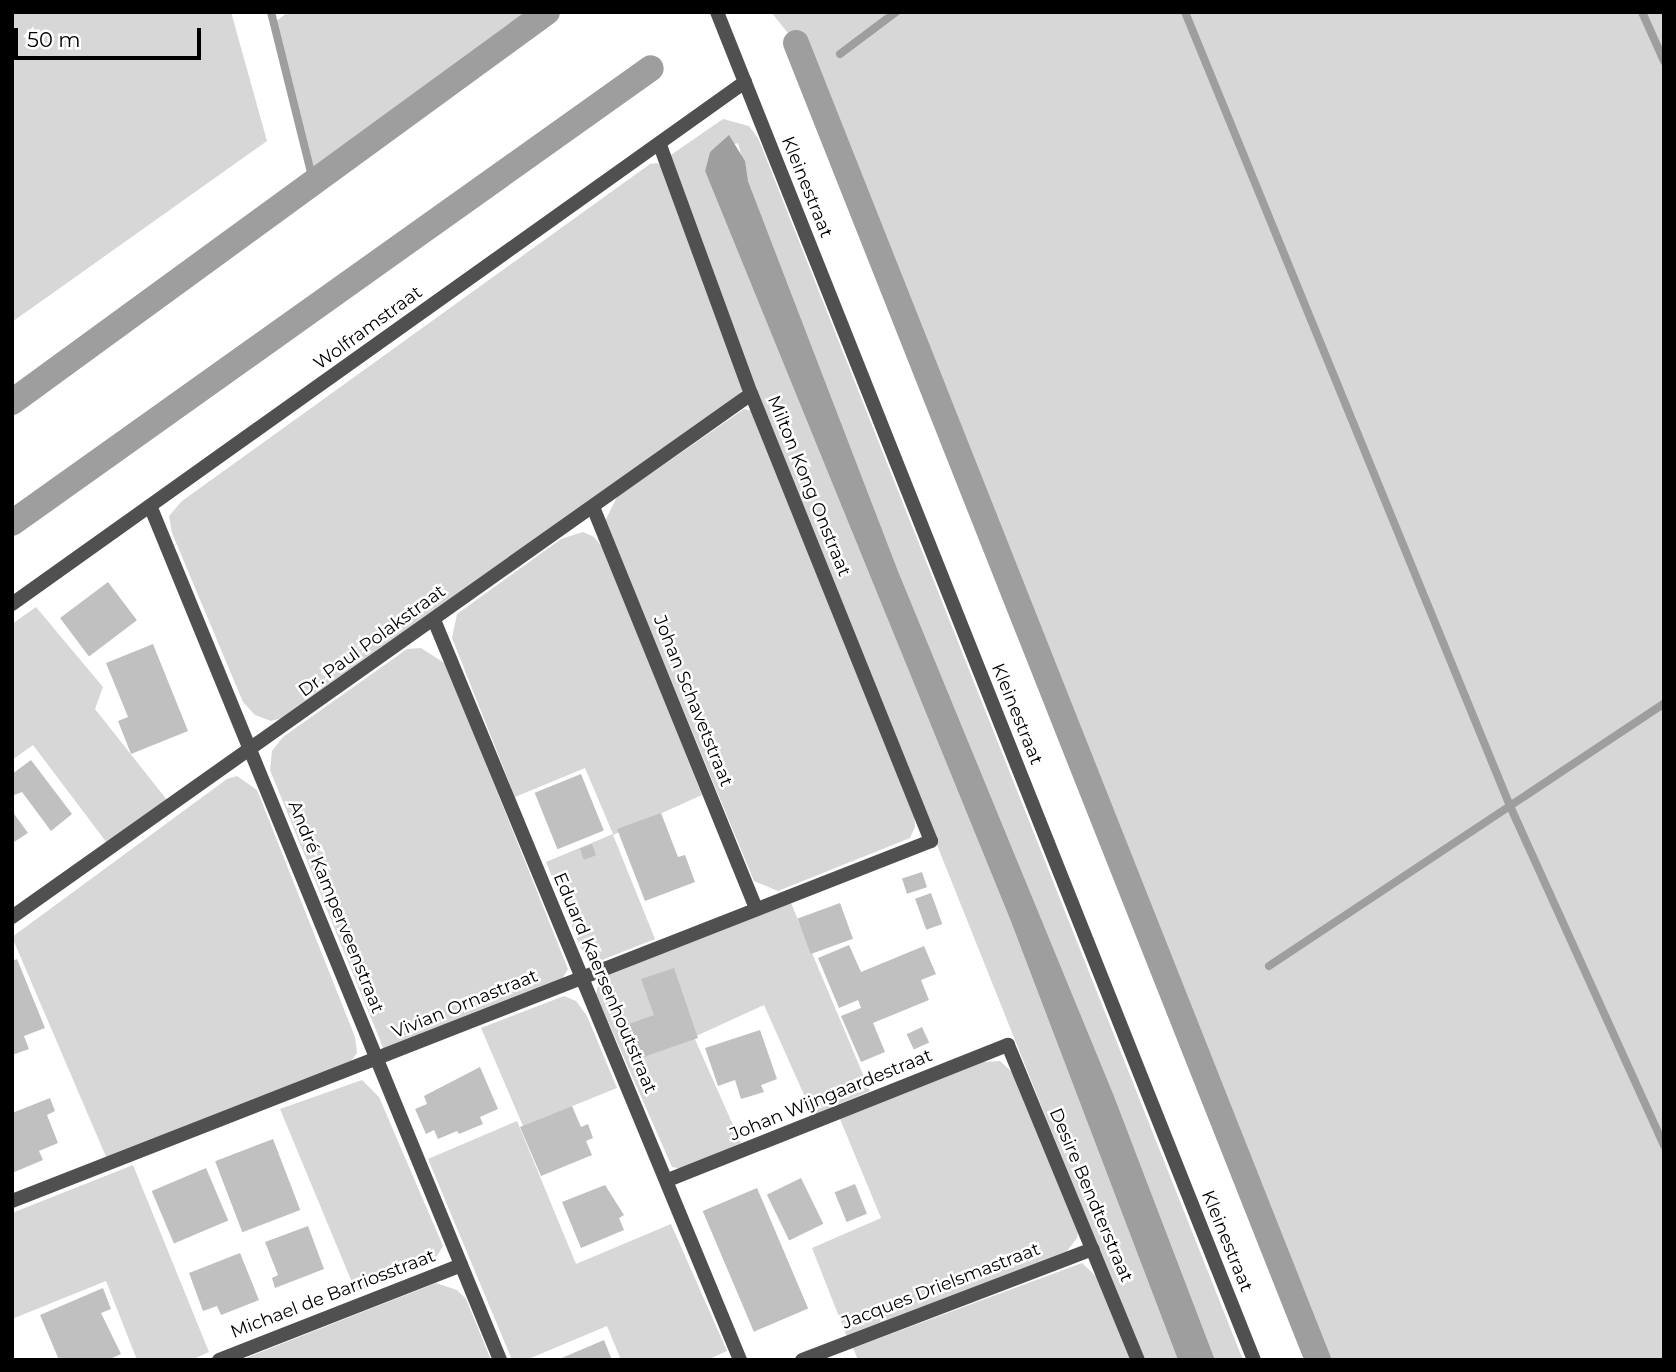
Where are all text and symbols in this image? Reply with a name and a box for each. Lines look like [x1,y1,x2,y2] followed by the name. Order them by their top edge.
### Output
[18,14,205,58] scale bar
[27,27,81,52] text: 50 m
[777,133,837,241] street label: Kleinestraat
[310,281,426,375] street label: Wolframstraat
[763,392,855,580] street label: Milton Kong Onstraat
[294,580,450,702] street label: Dr. Paul Polakstraat
[649,612,737,790] street label: Johan Schavetstraat
[987,660,1047,768] street label: Kleinestraat
[283,798,389,1016] street label: André Kamperveenstraat
[549,869,661,1097] street label: Eduard Kaersenhoutstraat
[389,965,541,1043] street label: Vivian Ornastraat
[727,1044,935,1146] street label: Johan Wijngaardestraat
[1045,1105,1137,1285] street label: Desire Bendterstraat
[1197,1187,1257,1295] street label: Kleinestraat
[839,1238,1043,1334] street label: Jacques Drielsmastraat
[228,1245,438,1343] street label: Michael de Barriosstraat

